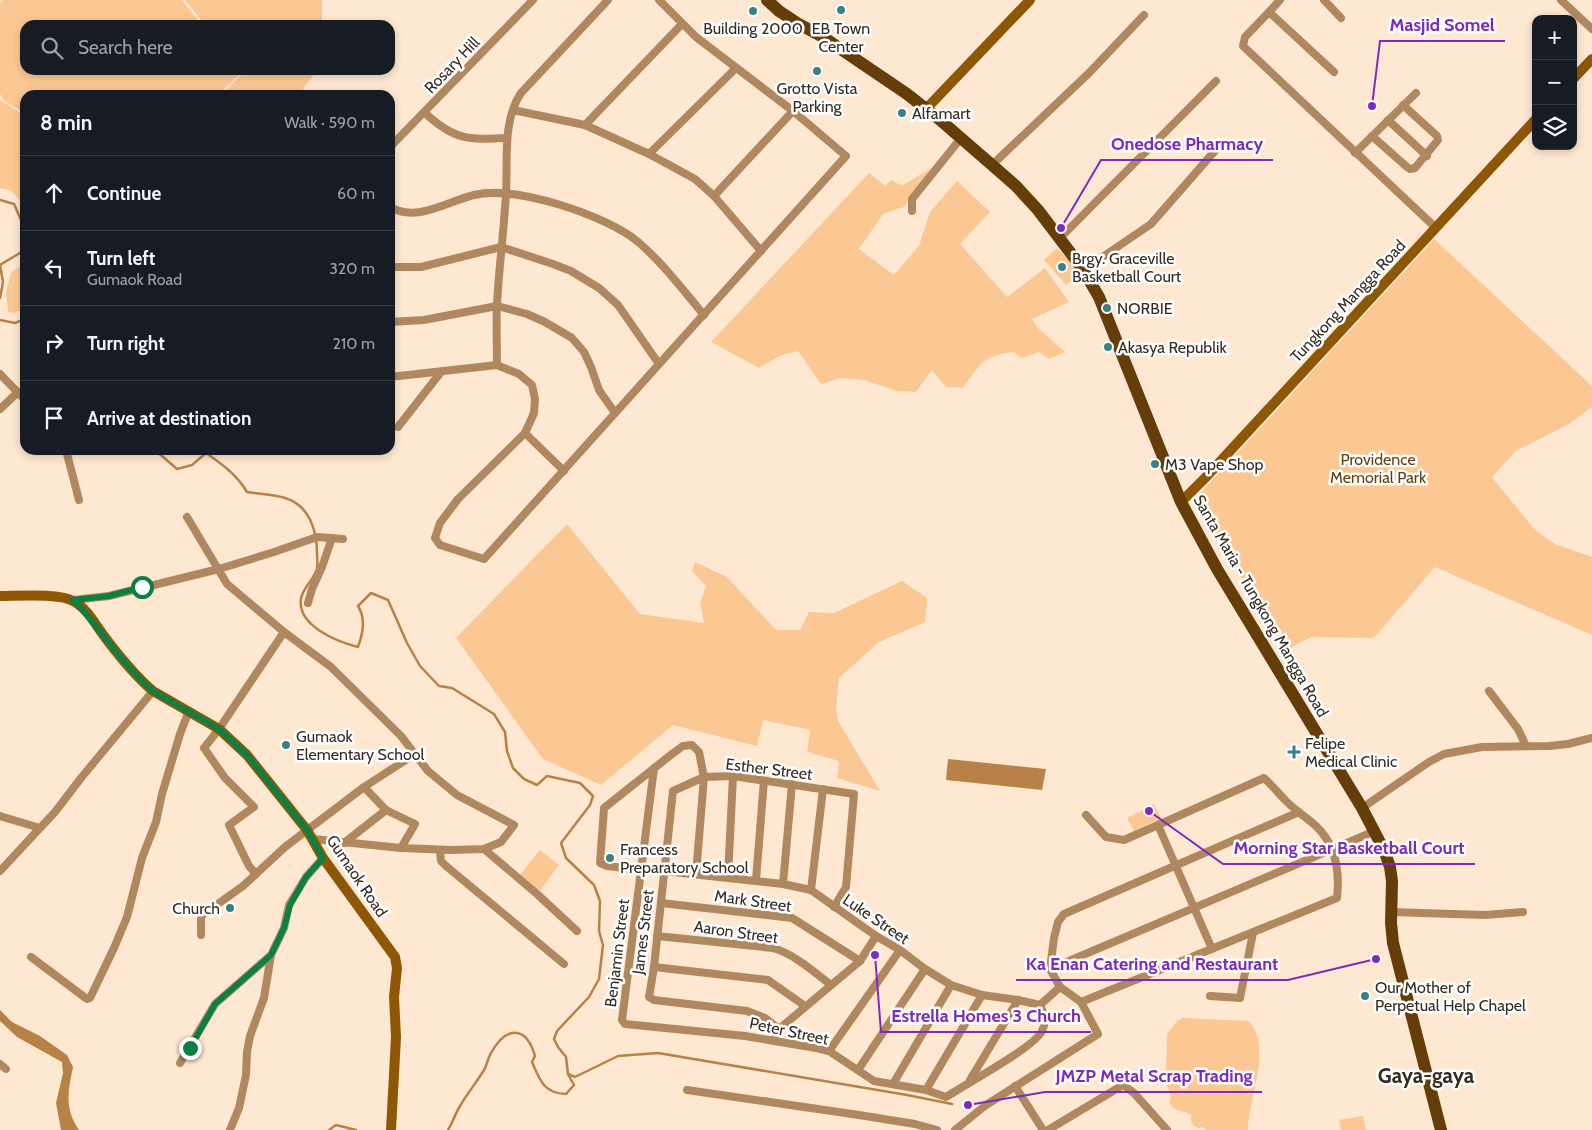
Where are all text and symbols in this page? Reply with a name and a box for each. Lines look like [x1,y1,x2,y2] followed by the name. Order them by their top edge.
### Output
[835,4,847,16] marker: EB Town Center
[747,5,759,17] marker: Building 2000
[1380,8,1505,41] callout: Masjid Somel
[1390,14,1495,36] text: Masjid Somel
[1532,15,1577,150] map controls
[1532,15,1577,60] button: +
[703,19,803,38] place label: Building 2000
[812,19,870,56] place label: EB Town Center
[20,20,395,75] search box
[420,33,484,97] street label: Rosary Hill
[38,34,66,62] icon: search
[78,36,172,59] text: Search here
[1532,60,1577,105] button: −
[811,65,823,77] marker: Grotto Vista Parking
[777,79,858,116] place label: Grotto Vista Parking
[912,104,971,123] place label: Alfamart
[1532,105,1577,150] button: layers
[896,107,908,119] marker: Alfamart
[40,110,92,135] text: 8 min
[284,113,375,132] text: Walk · 590 m
[1101,127,1273,160] callout: Onedose Pharmacy
[1111,133,1263,155] text: Onedose Pharmacy
[40,179,68,207] icon: ahead
[87,182,161,205] text: Continue
[337,184,375,203] text: 60 m
[1286,236,1410,366] street label: Tungkong Mangga Road
[87,247,155,270] text: Turn left
[1072,249,1182,286] place label: Brgy. Graceville Basketball Court
[40,254,68,282] icon: left
[329,259,375,278] text: 320 m
[1056,261,1068,273] marker: Brgy. Graceville Basketball Court
[87,270,182,289] text: Gumaok Road
[1117,299,1173,318] place label: NORBIE
[1101,302,1113,314] marker: NORBIE
[40,329,68,357] icon: right
[87,332,165,355] text: Turn right
[333,334,375,353] text: 210 m
[1118,338,1227,357] place label: Akasya Republik
[1102,341,1114,353] marker: Akasya Republik
[40,404,68,432] icon: arrive
[87,407,251,430] text: Arrive at destination
[1330,450,1427,487] park label: Providence Memorial Park
[1165,455,1263,474] place label: M3 Vape Shop
[1149,458,1161,470] marker: M3 Vape Shop
[1189,492,1333,720] street label: Santa Maria - Tungkong Mangga Road
[131,576,154,599] route start
[296,727,424,764] place label: Gumaok Elementary School
[1305,734,1397,771] place label: Felipe Medical Clinic
[280,739,292,751] marker: Gumaok Elementary School
[1287,745,1301,759] marker: Felipe Medical Clinic
[724,754,814,784] street label: Esther Street
[323,831,391,921] street label: Gumaok Road
[1223,831,1475,864] callout: Morning Star Basketball Court
[1233,837,1465,859] text: Morning Star Basketball Court
[620,840,749,877] place label: Francess Preparatory School
[604,852,616,864] marker: Francess Preparatory School
[713,886,793,916] street label: Mark Street
[628,888,658,976] street label: James Street
[839,890,913,948] street label: Luke Street
[601,897,633,1008] street label: Benjamin Street
[172,899,220,918] place label: Church
[224,902,236,914] marker: Church
[693,917,780,947] street label: Aaron Street
[1016,947,1288,980] callout: Ka Enan Catering and Restaurant
[1026,953,1278,975] text: Ka Enan Catering and Restaurant
[1375,978,1526,1015] place label: Our Mother of Perpetual Help Chapel
[1359,990,1371,1002] marker: Our Mother of Perpetual Help Chapel
[881,999,1091,1032] callout: Estrella Homes 3 Church
[891,1005,1081,1027] text: Estrella Homes 3 Church
[748,1013,831,1049] street label: Peter Street
[179,1037,202,1060] route end
[1045,1059,1262,1092] callout: JMZP Metal Scrap Trading
[1378,1063,1475,1088] district label: Gaya-gaya
[1054,1065,1253,1087] text: JMZP Metal Scrap Trading

